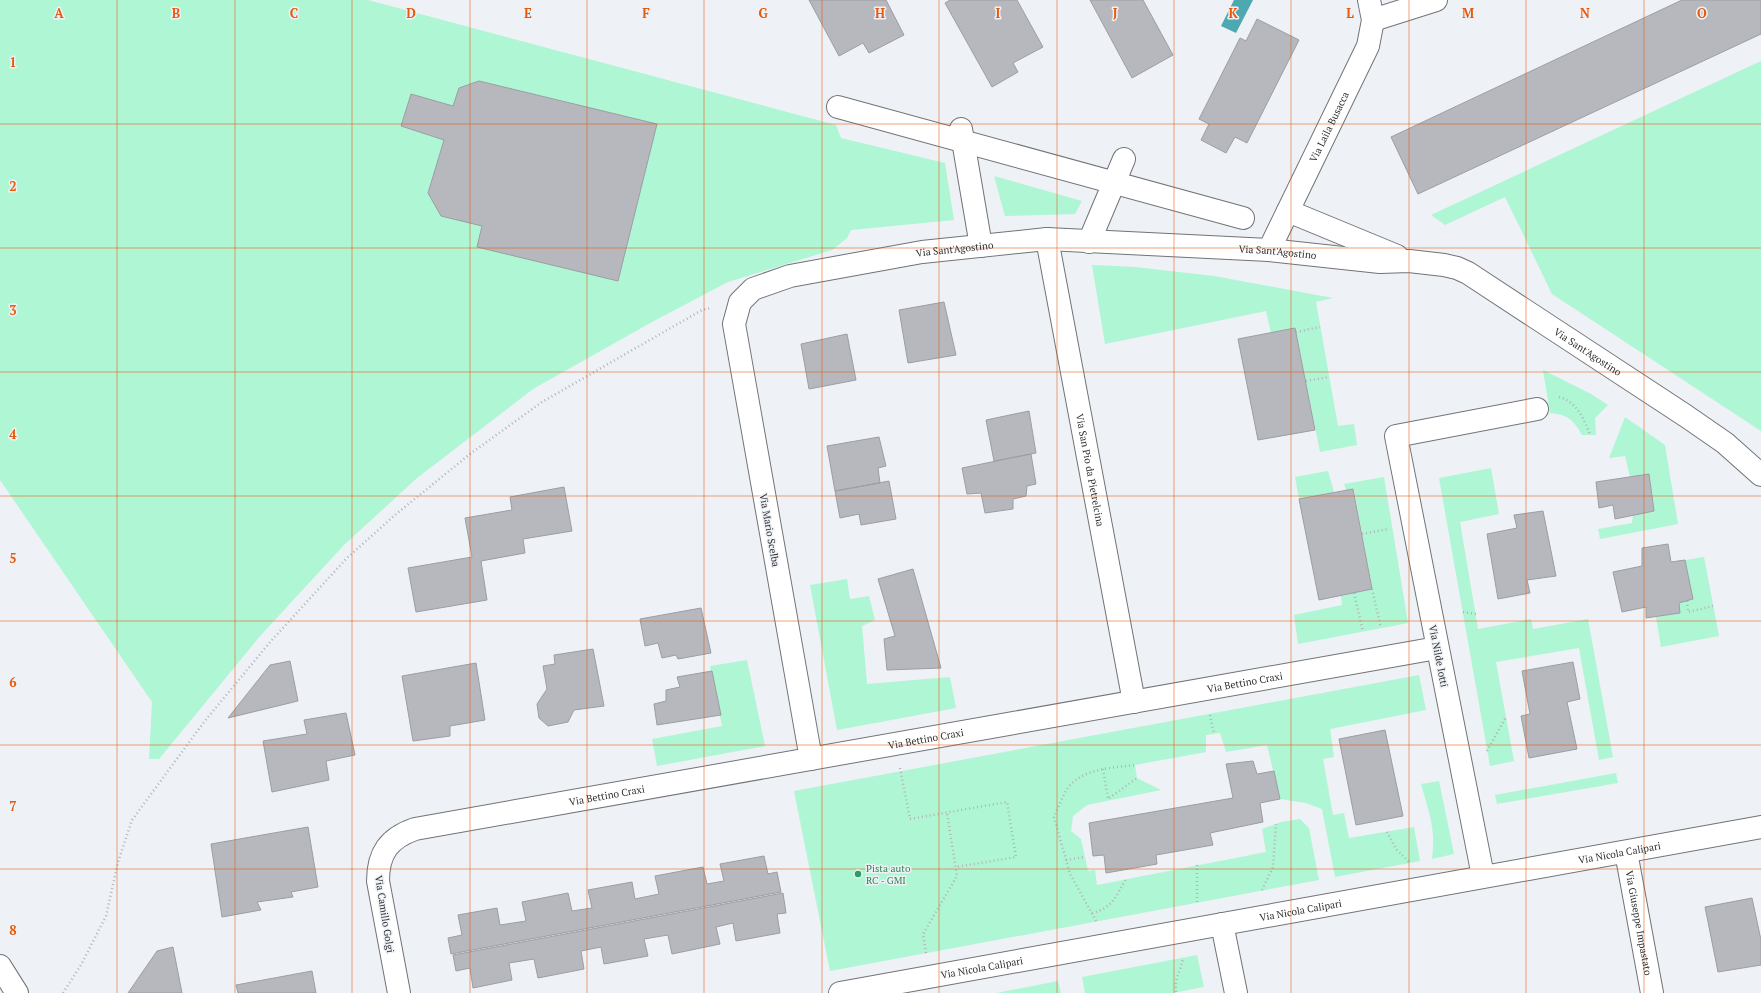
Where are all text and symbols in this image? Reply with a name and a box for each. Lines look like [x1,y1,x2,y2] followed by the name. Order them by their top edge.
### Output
[54,4,64,22] text: A
[172,4,180,22] text: B
[290,4,298,22] text: C
[406,4,416,22] text: D
[524,4,532,22] text: E
[642,4,650,22] text: F
[758,4,768,22] text: G
[875,4,885,22] text: H
[996,4,1001,22] text: I
[1113,4,1118,22] text: J
[1228,4,1238,22] text: K
[1346,4,1354,22] text: L
[1462,4,1474,22] text: M
[1580,4,1590,22] text: N
[1697,4,1707,22] text: O
[9,53,17,71] text: 1
[1307,89,1352,164] street label: Via Laila Busacca
[9,177,17,195] text: 2
[915,239,995,260] street label: Via Sant'Agostino
[1238,243,1318,262] street label: Via Sant'Agostino
[9,301,17,319] text: 3
[1551,325,1624,379] street label: Via Sant'Agostino
[1073,413,1107,528] street label: Via San Pio da Pietrelcina
[9,425,17,443] text: 4
[757,492,782,568] street label: Via Mario Scelba
[9,549,17,567] text: 5
[1426,624,1451,688] street label: Via Nilde Iotti
[1206,669,1284,696] street label: Via Bettino Craxi
[9,673,17,691] text: 6
[887,726,965,752] street label: Via Bettino Craxi
[568,782,646,809] street label: Via Bettino Craxi
[9,797,17,815] text: 7
[1577,839,1662,867] street label: Via Nicola Calipari
[866,862,911,887] place label: Pista auto RC - GMI
[853,869,863,879] marker: Pista auto RC - GMI
[1623,869,1655,977] street label: Via Giuseppe Impastato
[372,874,397,954] street label: Via Camillo Golgi
[1258,897,1343,924] street label: Via Nicola Calipari
[9,921,17,939] text: 8
[940,954,1024,982] street label: Via Nicola Calipari

